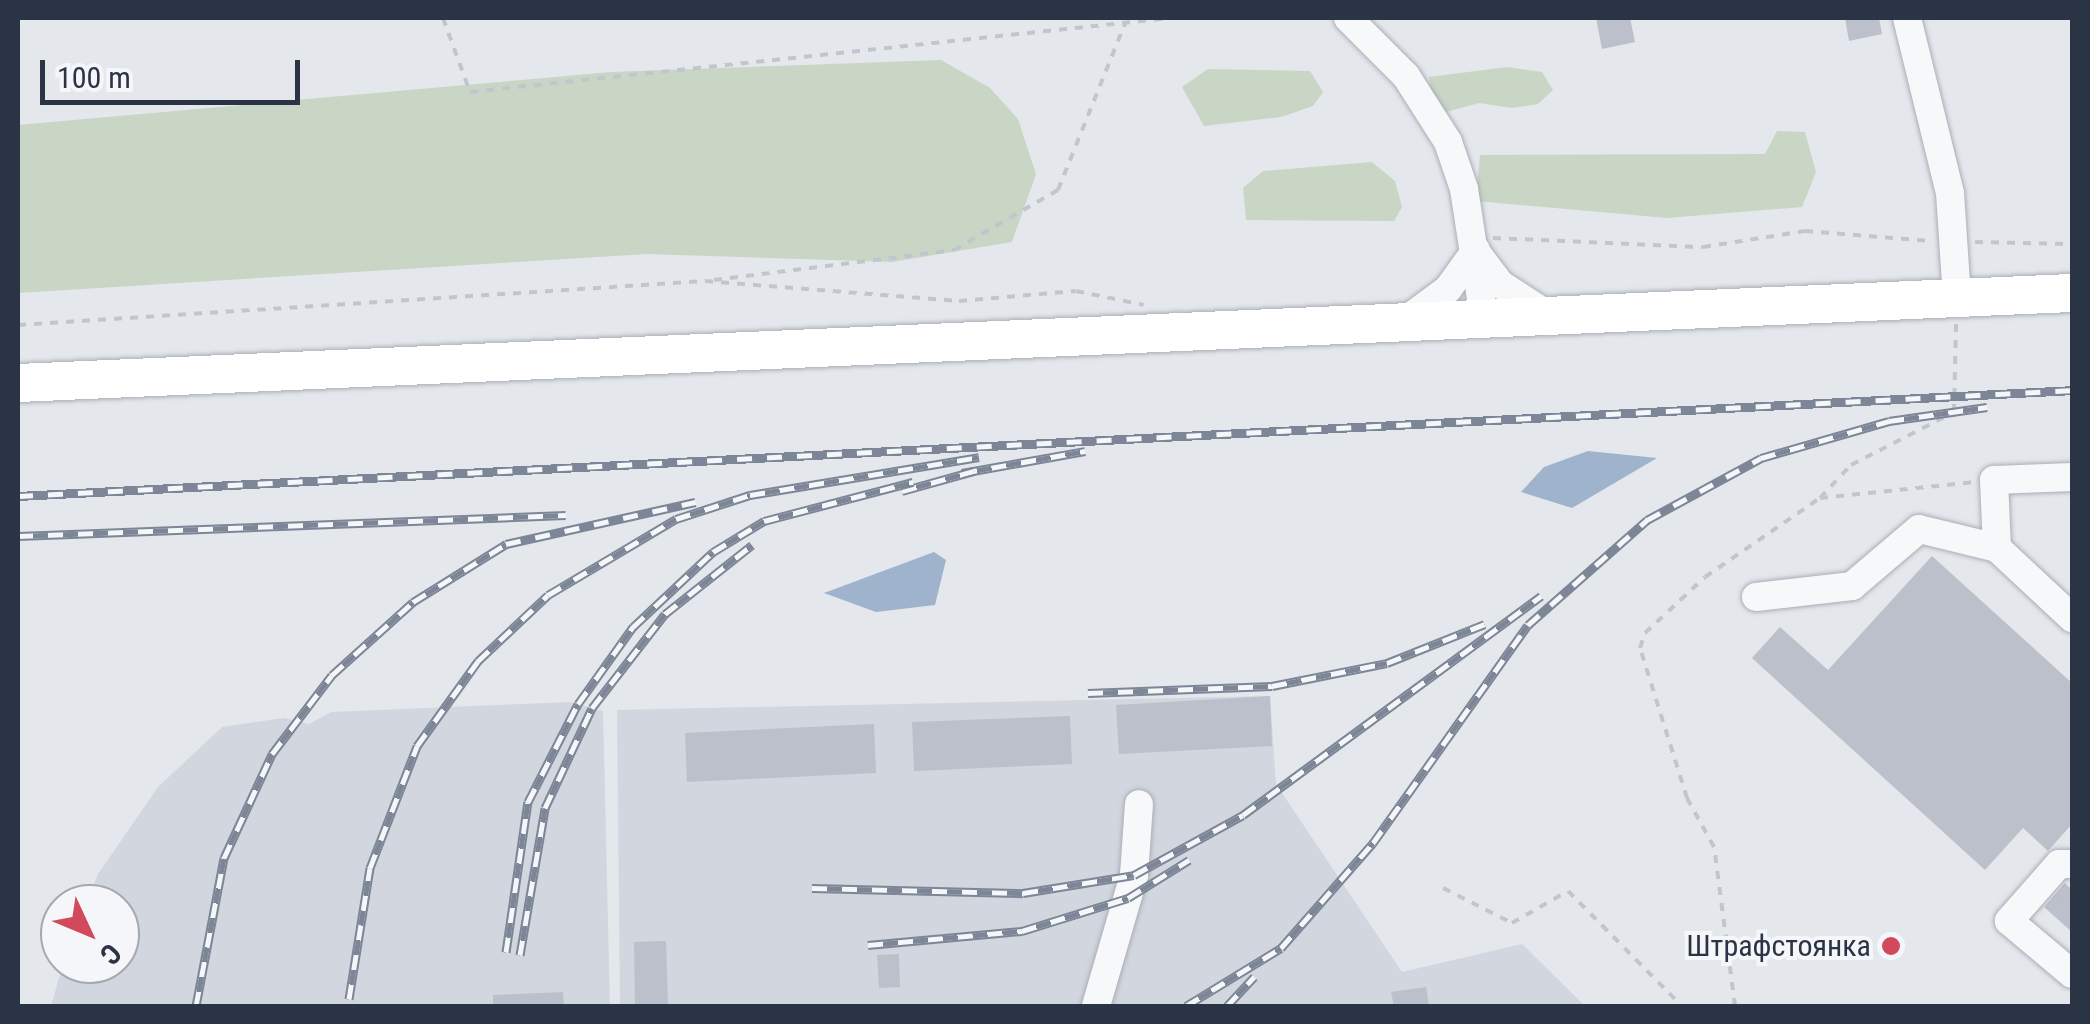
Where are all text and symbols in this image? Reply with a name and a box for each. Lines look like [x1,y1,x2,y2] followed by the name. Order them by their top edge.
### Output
[45,40,305,102] scale bar
[57,60,131,95] text: 100 m
[40,884,140,984] north arrow
[1686,928,1871,964] place label: Штрафстоянка
[1880,935,1902,957] marker: Штрафстоянка
[93,937,128,971] text: С

